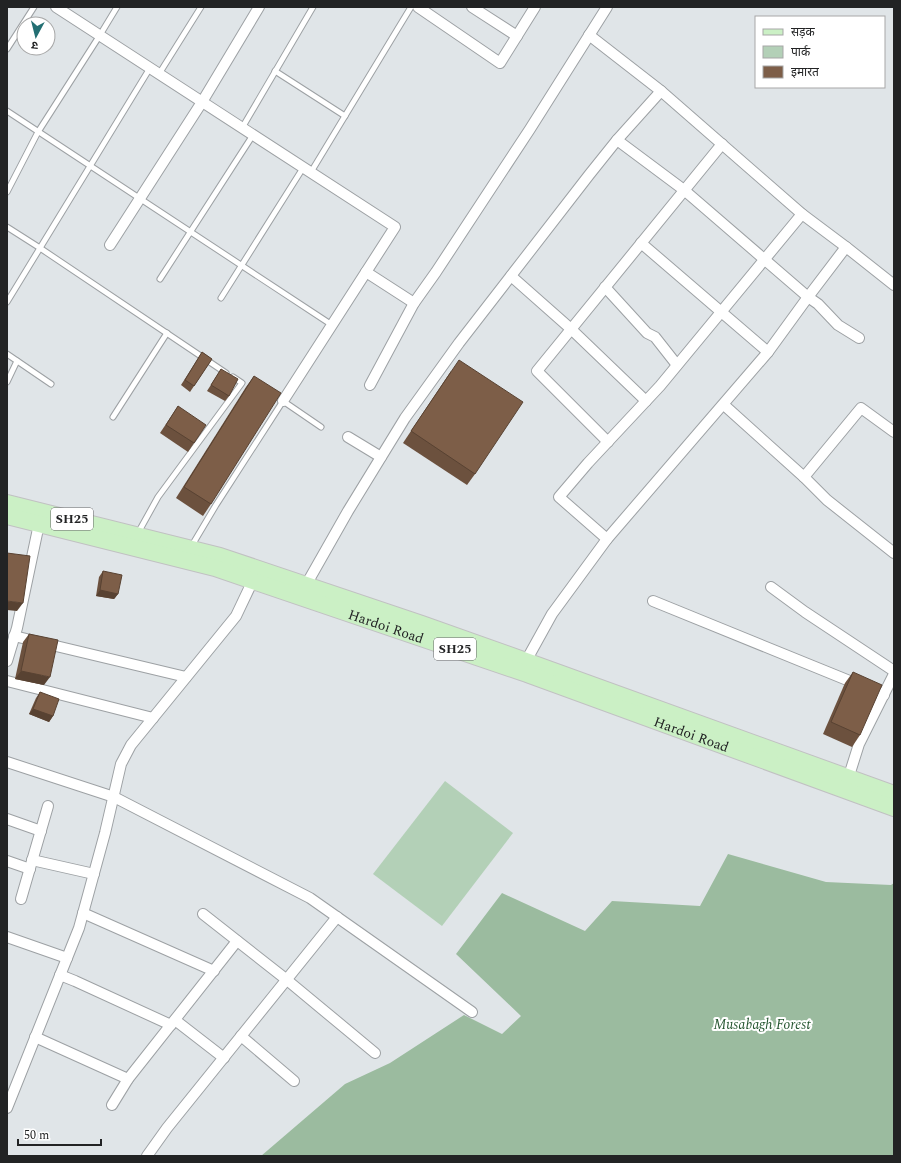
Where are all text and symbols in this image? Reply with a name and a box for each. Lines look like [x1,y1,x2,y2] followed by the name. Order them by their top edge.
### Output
[16,16,56,56] north arrow
[755,16,885,88] legend
[791,23,816,42] text: सड़क
[30,37,39,54] text: उ
[791,43,811,62] text: पार्क
[791,63,820,82] text: इमारत
[51,508,93,530] road number: SH25
[345,604,427,649] street label: Hardoi Road
[434,638,476,660] road number: SH25
[651,711,732,757] street label: Hardoi Road
[713,1014,811,1035] park label: Musabagh Forest
[18,1121,101,1147] scale bar
[24,1126,49,1145] text: 50 m

